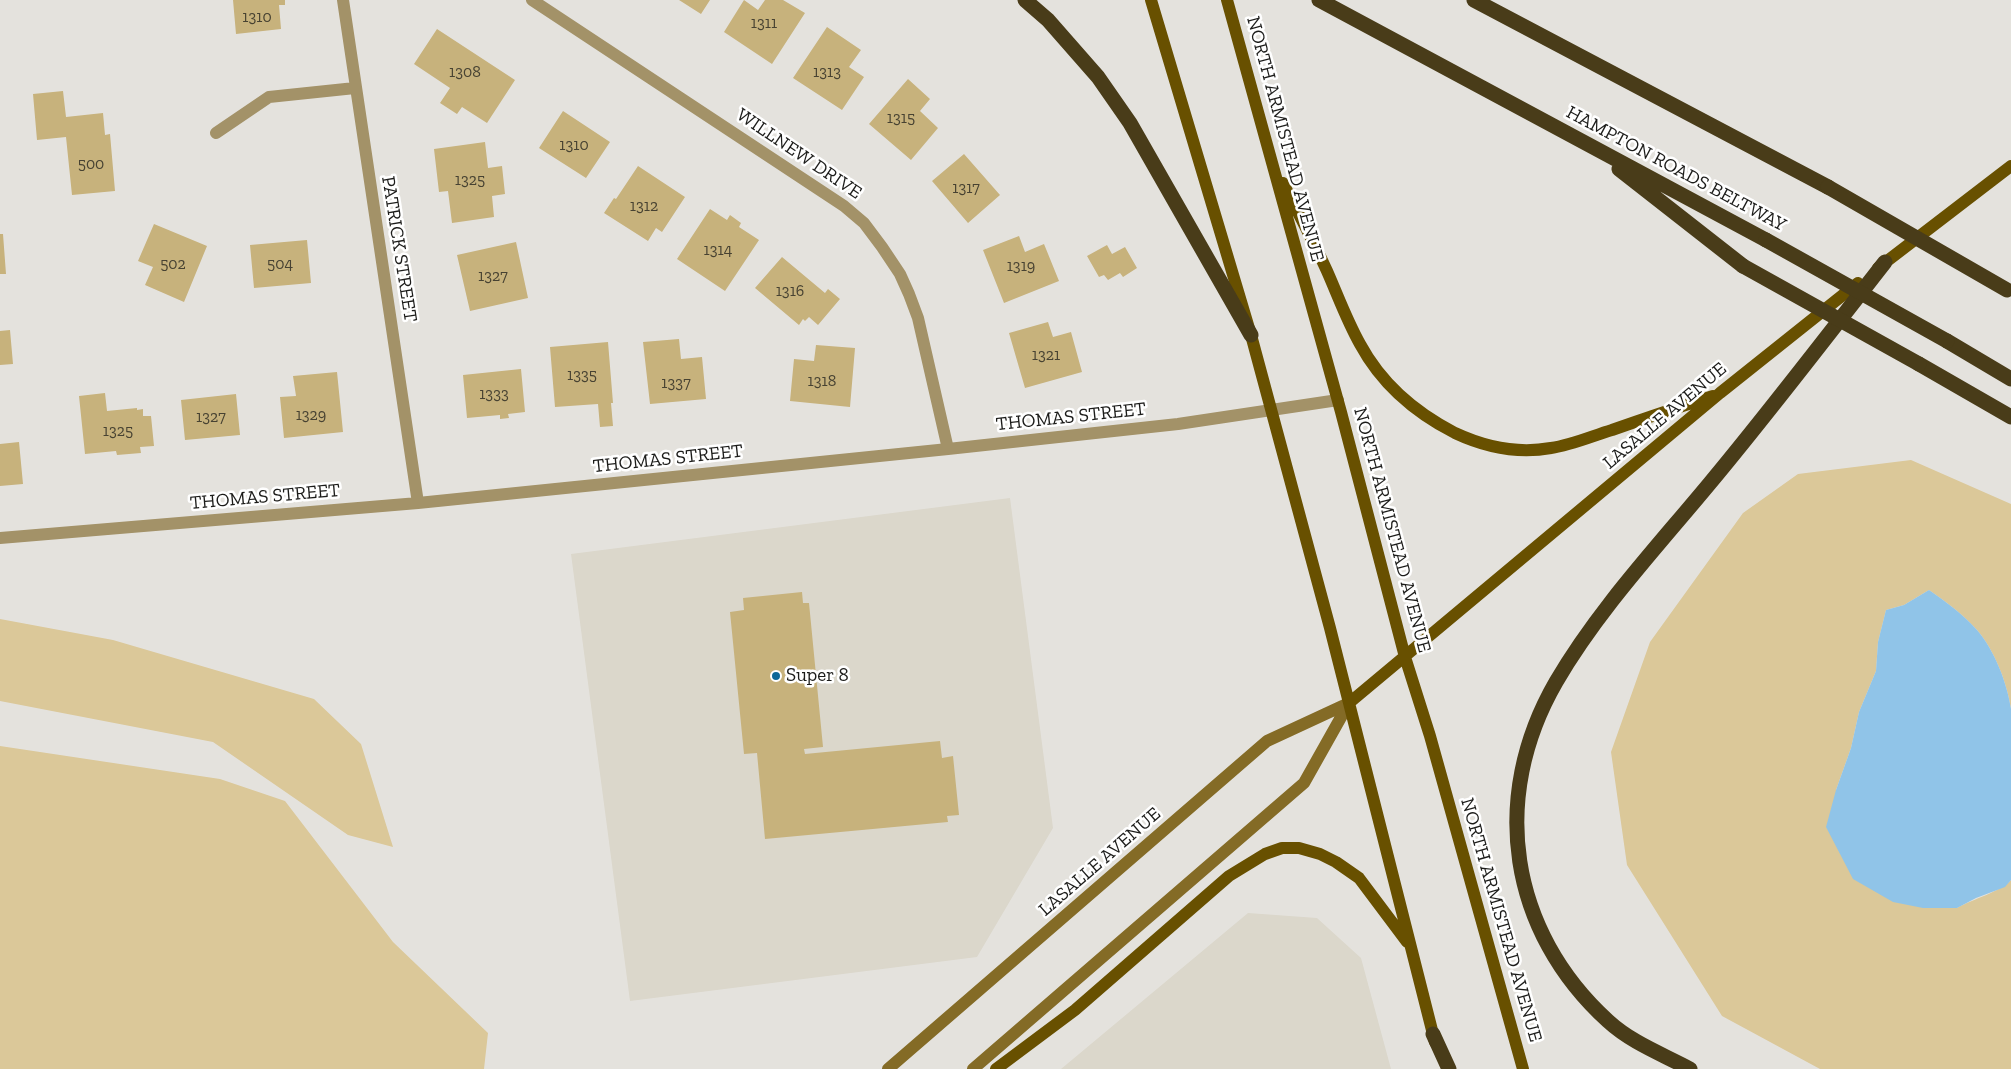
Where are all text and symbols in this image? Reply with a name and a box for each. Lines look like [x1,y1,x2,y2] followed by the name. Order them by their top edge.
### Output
[242,7,272,27] house number: 1310
[751,13,777,33] house number: 1311
[1241,14,1329,264] street label: NORTH ARMISTEAD AVENUE
[449,62,481,82] house number: 1308
[813,62,841,82] house number: 1313
[1562,101,1790,237] street label: HAMPTON ROADS BELTWAY
[732,104,866,204] street label: WILLNEW DRIVE
[887,108,915,128] house number: 1315
[559,135,589,155] house number: 1310
[78,154,104,174] house number: 500
[455,170,485,190] house number: 1325
[376,175,422,323] street label: PATRICK STREET
[952,178,980,198] house number: 1317
[630,196,658,216] house number: 1312
[704,240,732,260] house number: 1314
[160,254,186,274] house number: 502
[267,254,293,274] house number: 504
[1007,256,1035,276] house number: 1319
[478,266,508,286] house number: 1327
[776,281,804,301] house number: 1316
[1032,345,1060,365] house number: 1321
[1599,358,1731,474] street label: LASALLE AVENUE
[567,365,597,385] house number: 1335
[808,371,836,391] house number: 1318
[661,373,691,393] house number: 1337
[479,384,509,404] house number: 1333
[995,398,1147,436] street label: THOMAS STREET
[296,405,326,425] house number: 1329
[1348,405,1436,655] street label: NORTH ARMISTEAD AVENUE
[196,407,226,427] house number: 1327
[103,421,133,441] house number: 1325
[592,440,744,478] street label: THOMAS STREET
[189,479,341,515] street label: THOMAS STREET
[786,665,849,687] place label: Super 8
[770,670,782,682] marker: Super 8
[1455,795,1547,1045] street label: NORTH ARMISTEAD AVENUE
[1034,803,1166,921] street label: LASALLE AVENUE

